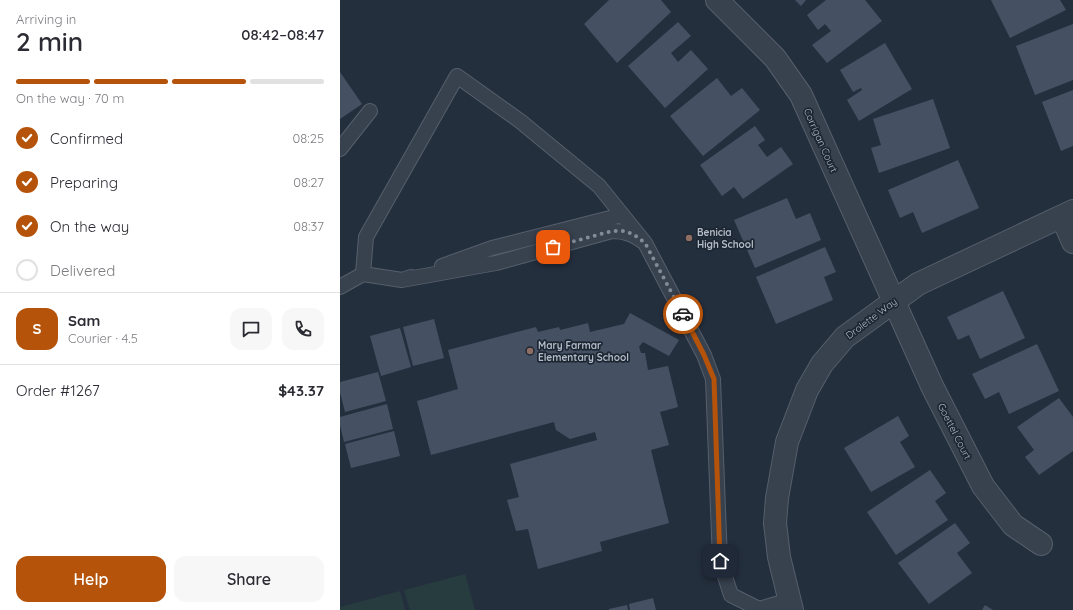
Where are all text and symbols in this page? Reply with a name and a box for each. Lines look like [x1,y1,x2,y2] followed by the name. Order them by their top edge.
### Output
[16,11,76,27] text: Arriving in
[16,25,83,58] text: 2 min
[241,25,324,44] text: 08:42–08:47
[16,90,124,106] text: On the way · 70 m
[801,106,841,175] street label: Corrigan Court
[16,127,38,149] icon: check
[50,129,123,148] text: Confirmed
[293,130,324,146] text: 08:25
[16,171,38,193] icon: check
[50,173,118,192] text: Preparing
[293,174,324,190] text: 08:27
[16,215,38,237] icon: check
[50,217,129,236] text: On the way
[293,218,324,234] text: 08:37
[697,226,754,251] place label: Benicia High School
[536,230,570,264] pin
[684,233,694,243] marker: Benicia High School
[542,236,564,258] icon: bag
[50,261,115,280] text: Delivered
[663,294,703,334] courier
[843,295,900,342] street label: Drolette Way
[672,303,694,325] icon: car
[230,308,272,350] button: chat
[282,308,324,350] button: phone
[68,311,100,330] text: Sam
[33,319,41,338] text: S
[68,330,138,346] text: Courier · 4.5
[538,339,629,364] place label: Mary Farmar Elementary School
[525,346,535,356] marker: Mary Farmar Elementary School
[16,381,100,400] text: Order #1267
[278,381,324,400] text: $43.37
[935,401,975,462] street label: Goettel Court
[703,544,737,578] pin
[709,550,731,572] icon: home
[16,556,166,602] button: Help
[174,556,324,602] button: Share

